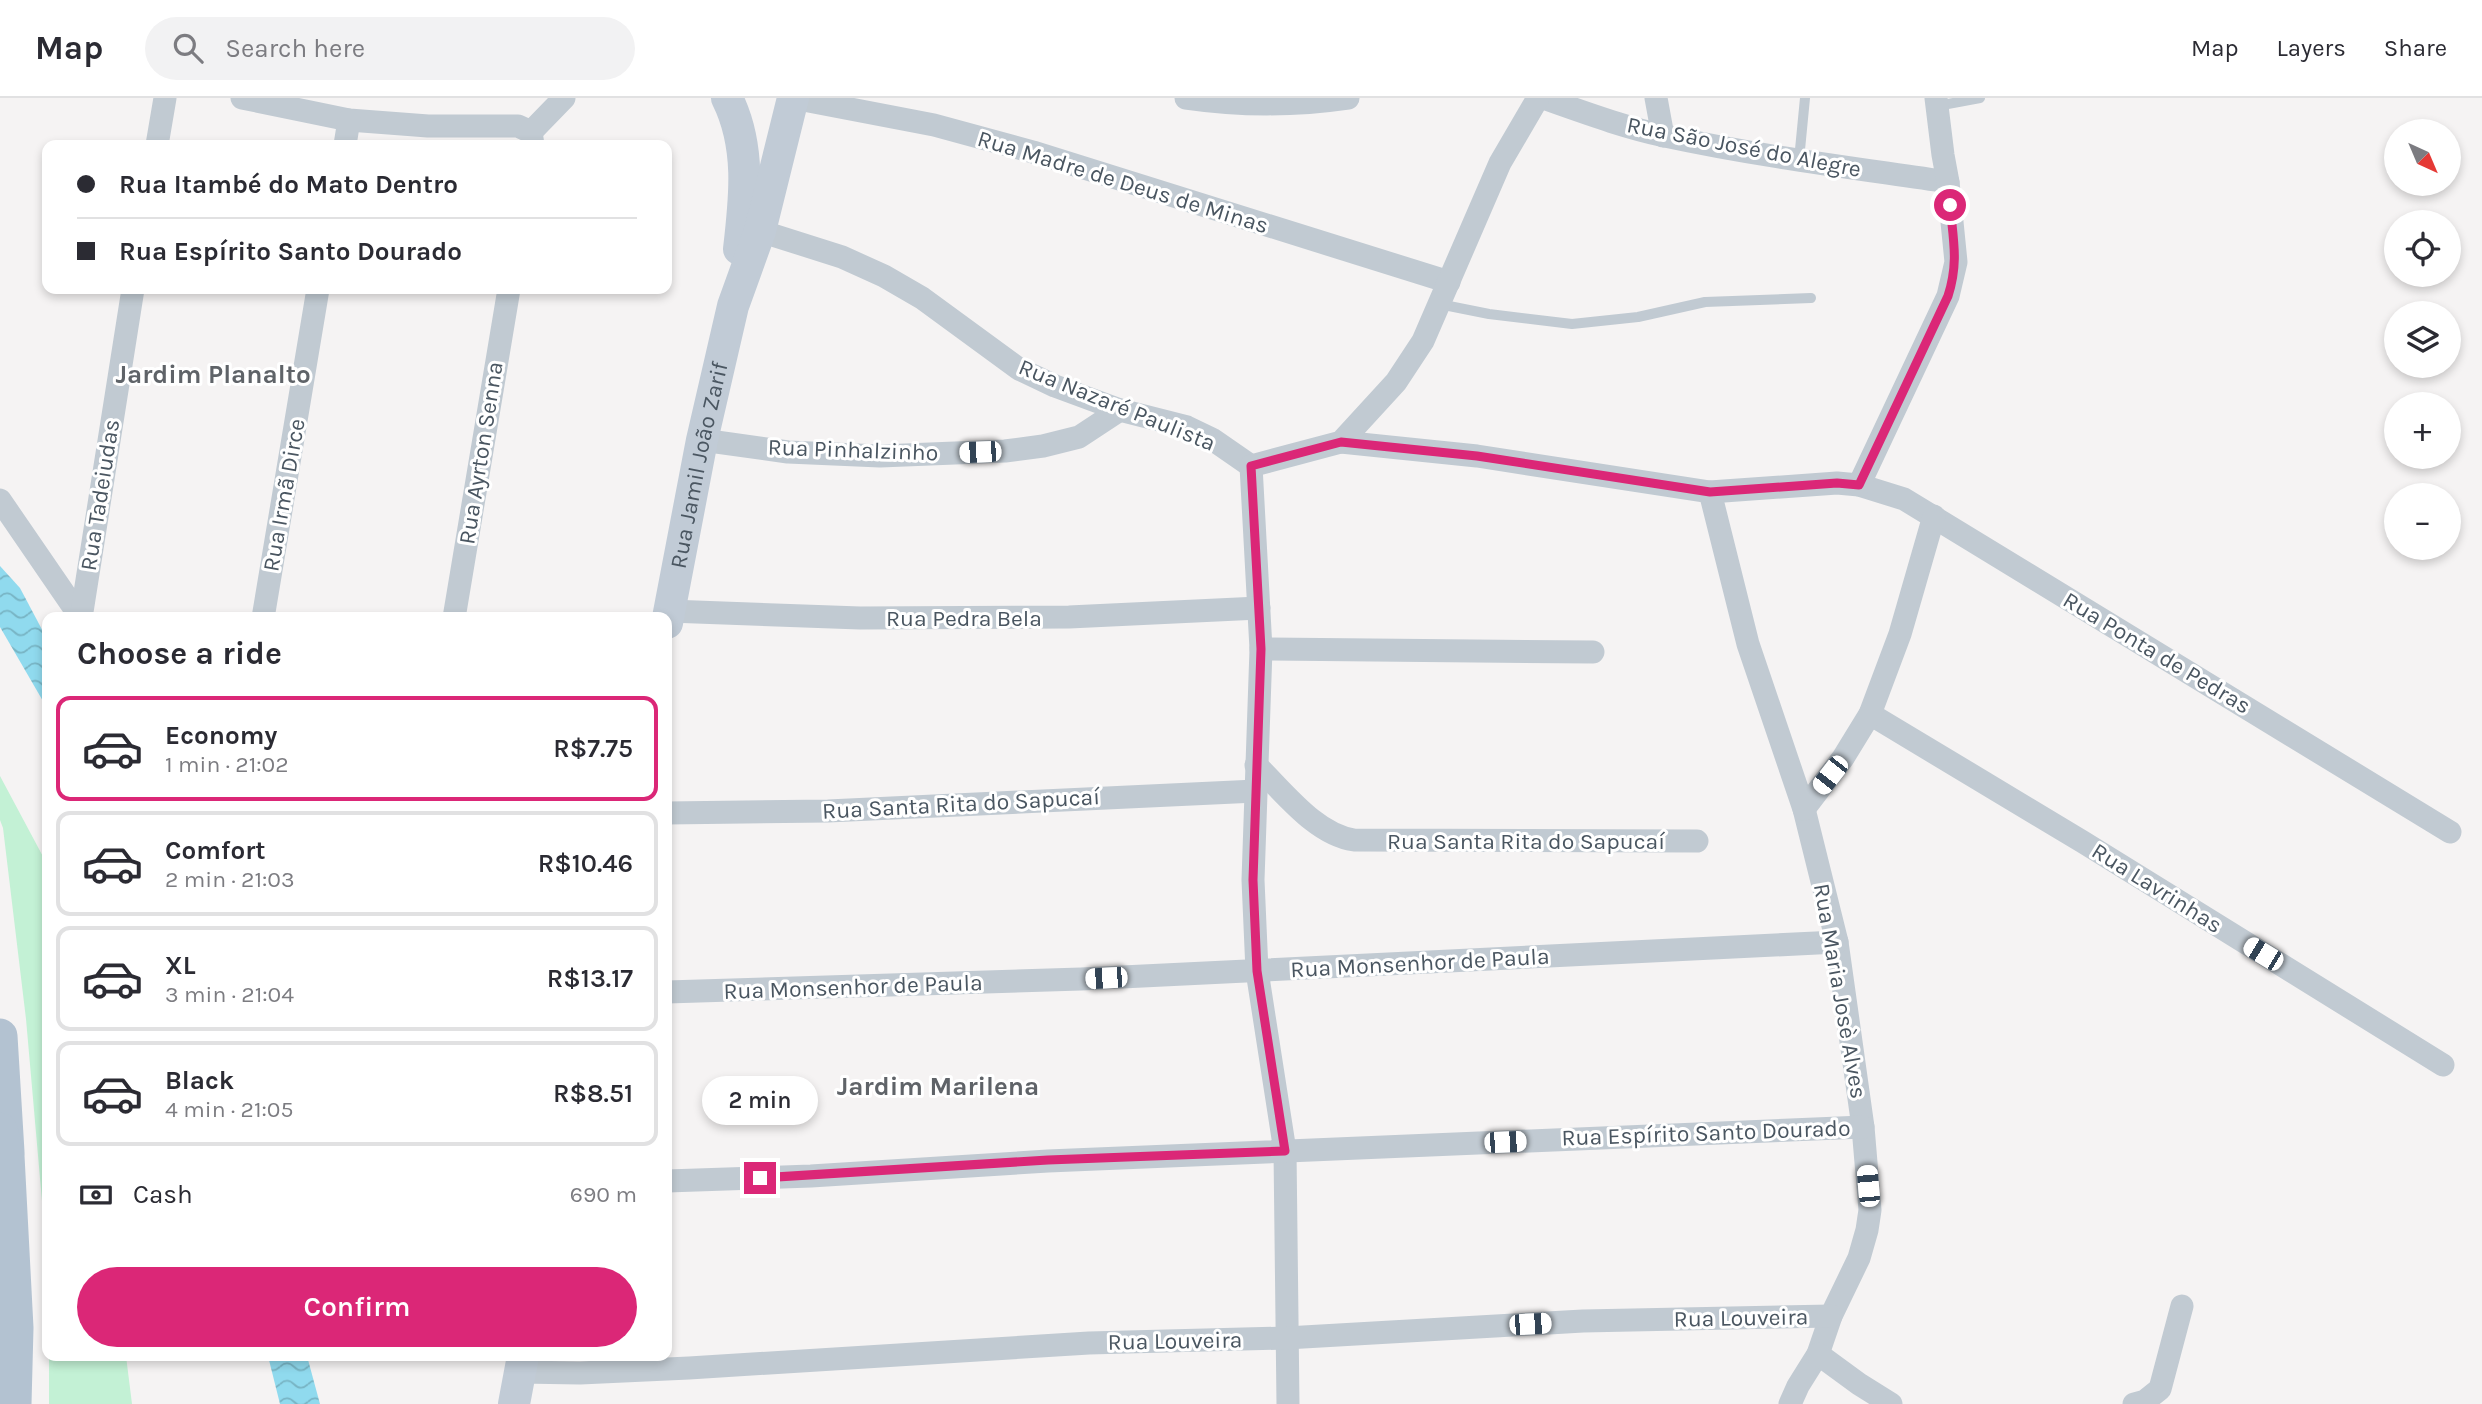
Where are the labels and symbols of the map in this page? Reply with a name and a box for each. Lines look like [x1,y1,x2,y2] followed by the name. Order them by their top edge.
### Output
[1625,111,1863,183] street label: Rua São José do Alegre
[2384,119,2460,196] north arrow
[974,125,1272,239] street label: Rua Madre de Deus de Minas
[1934,189,1966,221] route start
[1015,353,1219,457] street label: Rua Nazaré Paulista
[115,359,311,390] district label: Jardim Planalto
[664,359,733,571] street label: Rua Jamil João Zarif
[453,360,509,546] street label: Rua Ayrton Senna
[75,417,125,573] street label: Rua Tadeiudas
[257,417,311,573] street label: Rua Irmã Dirce
[767,434,939,466] street label: Rua Pinhalzinho
[959,441,1002,463] car
[2058,586,2256,720] street label: Rua Ponta de Pedras
[886,605,1042,632] street label: Rua Pedra Bela
[1809,752,1852,798] car
[821,783,1101,825] street label: Rua Santa Rita do Sapucaí
[1387,828,1665,855] street label: Rua Santa Rita do Sapucaí
[2087,837,2227,939] street label: Rua Lavrinhas
[1808,881,1872,1101] street label: Rua Maria Josè Alves
[2240,934,2287,974] car
[1290,943,1550,983] street label: Rua Monsenhor de Paula
[1085,966,1128,990] car
[723,969,983,1005] street label: Rua Monsenhor de Paula
[837,1071,1039,1102] district label: Jardim Marilena
[702,1076,818,1126] callout: 2 min
[1561,1114,1851,1152] street label: Rua Espírito Santo Dourado
[1484,1131,1527,1153] car
[744,1162,776,1194] route end
[1856,1164,1881,1208] car
[1673,1303,1809,1333] street label: Rua Louveira
[1509,1312,1552,1336] car
[1107,1326,1243,1356] street label: Rua Louveira

